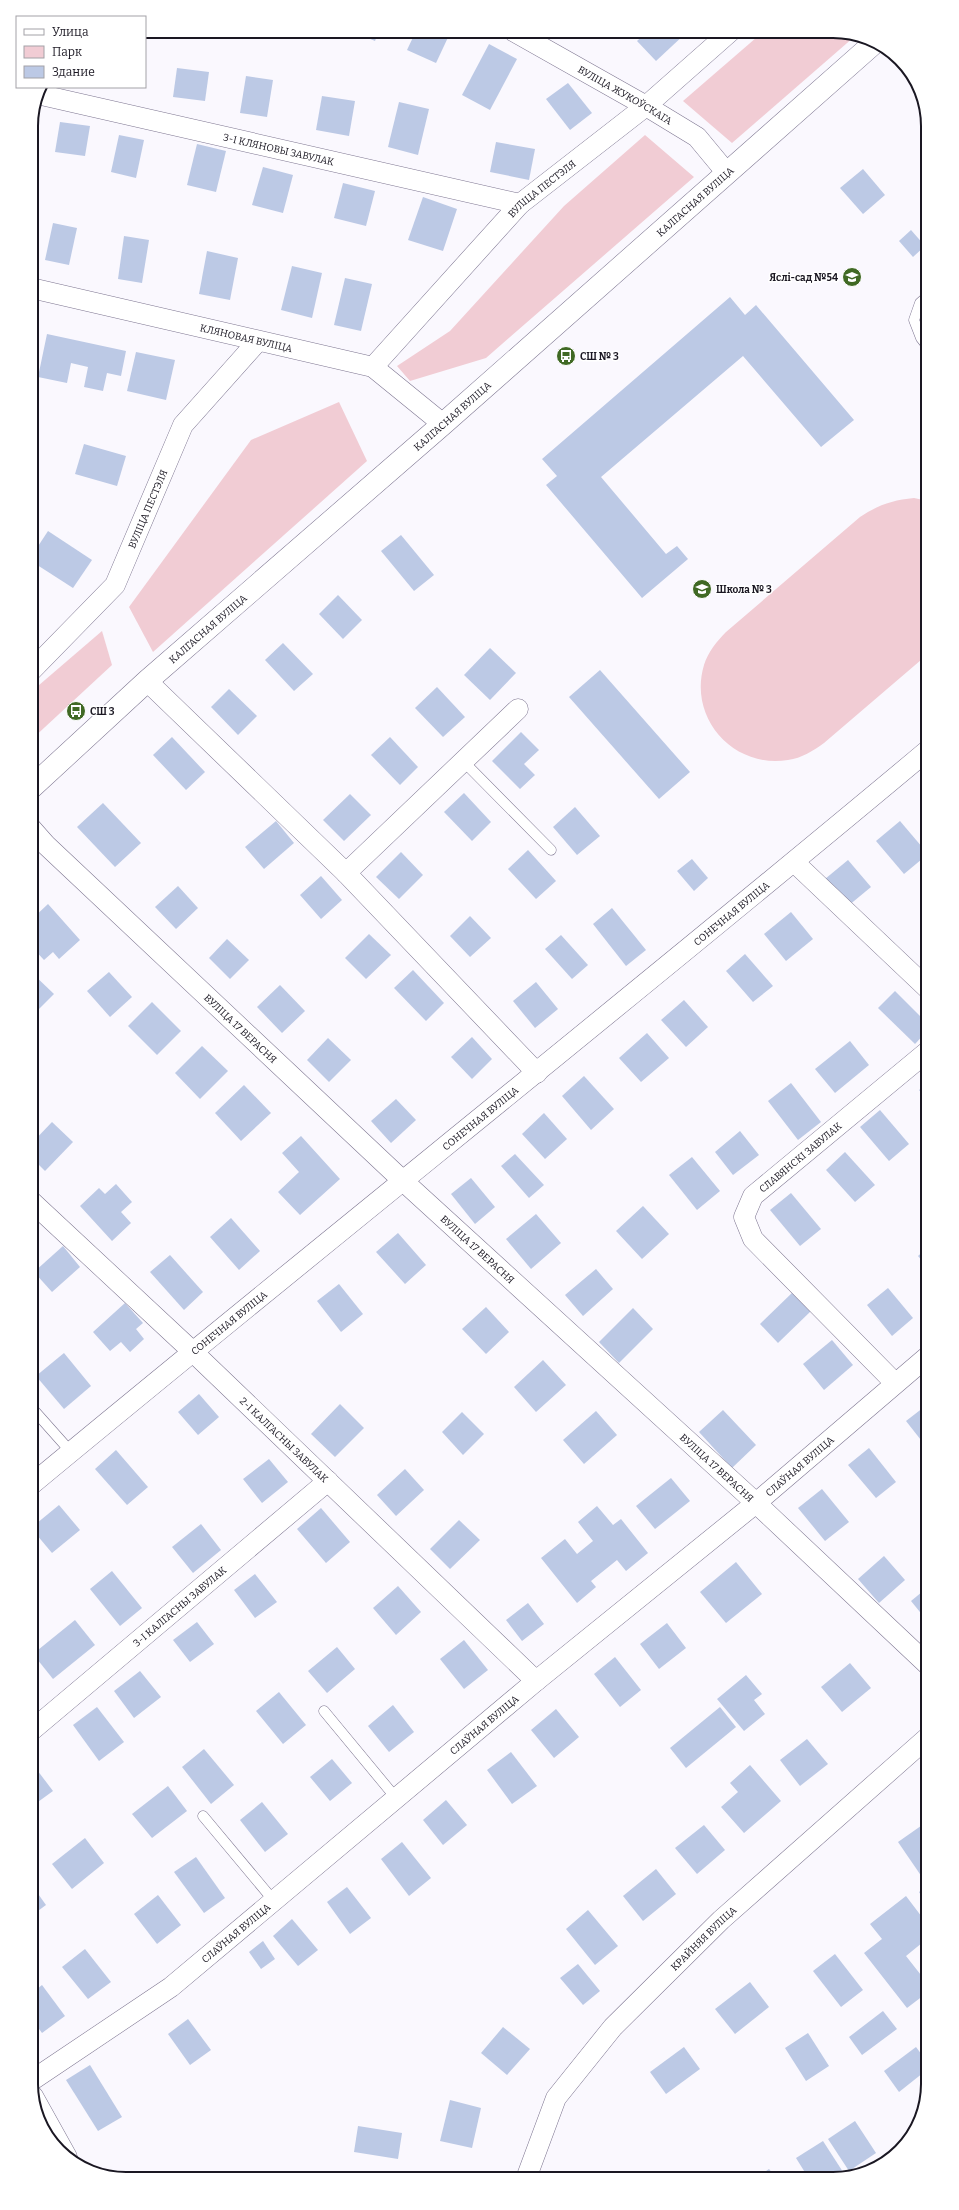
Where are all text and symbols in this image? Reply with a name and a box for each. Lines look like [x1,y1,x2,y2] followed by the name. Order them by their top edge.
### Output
[16,16,146,88] legend
[52,25,89,39] text: Улица
[52,45,82,59] text: Парк
[575,64,675,128] street label: ВУЛІЦА ЖУКОЎСКАГА
[52,65,95,79] text: Здание
[222,132,335,168] street label: 3-І КЛЯНОВЫ ЗАВУЛАК
[506,158,579,220] street label: ВУЛІЦА ПЕСТЭЛЯ
[655,164,737,239] street label: КАЛГАСНАЯ ВУЛІЦА
[841,266,863,288] school or university icon: Яслі-сад №54
[769,272,838,284] place label: Яслі-сад №54
[199,322,294,355] street label: КЛЯНОВАЯ ВУЛІЦА
[555,345,577,367] bus stop icon: СШ № 3
[580,351,619,363] place label: СШ № 3
[412,379,495,454] street label: КАЛГАСНАЯ ВУЛІЦА
[126,468,170,550] street label: ВУЛІЦА ПЕСТЭЛЯ
[691,578,713,600] school or university icon: Школа № 3
[716,584,772,596] place label: Школа № 3
[167,592,250,666] street label: КАЛГАСНАЯ ВУЛІЦА
[65,700,87,722] bus stop icon: СШ 3
[90,706,115,718] place label: СШ 3
[691,879,773,949] street label: СОНЕЧНАЯ ВУЛІЦА
[201,992,279,1066] street label: ВУЛІЦА 17 ВЕРАСНЯ
[440,1084,522,1153] street label: СОНЕЧНАЯ ВУЛІЦА
[757,1120,844,1195] street label: СЛАВЯНСКІ ЗАВУЛАК
[438,1213,517,1287] street label: ВУЛІЦА 17 ВЕРАСНЯ
[189,1288,271,1358] street label: СОНЕЧНАЯ ВУЛІЦА
[237,1395,330,1485] street label: 2-І КАЛГАСНЫ ЗАВУЛАК
[677,1432,756,1505] street label: ВУЛІЦА 17 ВЕРАСНЯ
[763,1434,837,1499] street label: СЛАЎНАЯ ВУЛІЦА
[131,1564,229,1649] street label: 3-І КАЛГАСНЫ ЗАВУЛАК
[448,1693,522,1758] street label: СЛАЎНАЯ ВУЛІЦА
[199,1901,274,1966] street label: СЛАЎНАЯ ВУЛІЦА
[669,1904,740,1973] street label: КРАЙНЯЯ ВУЛІЦА

